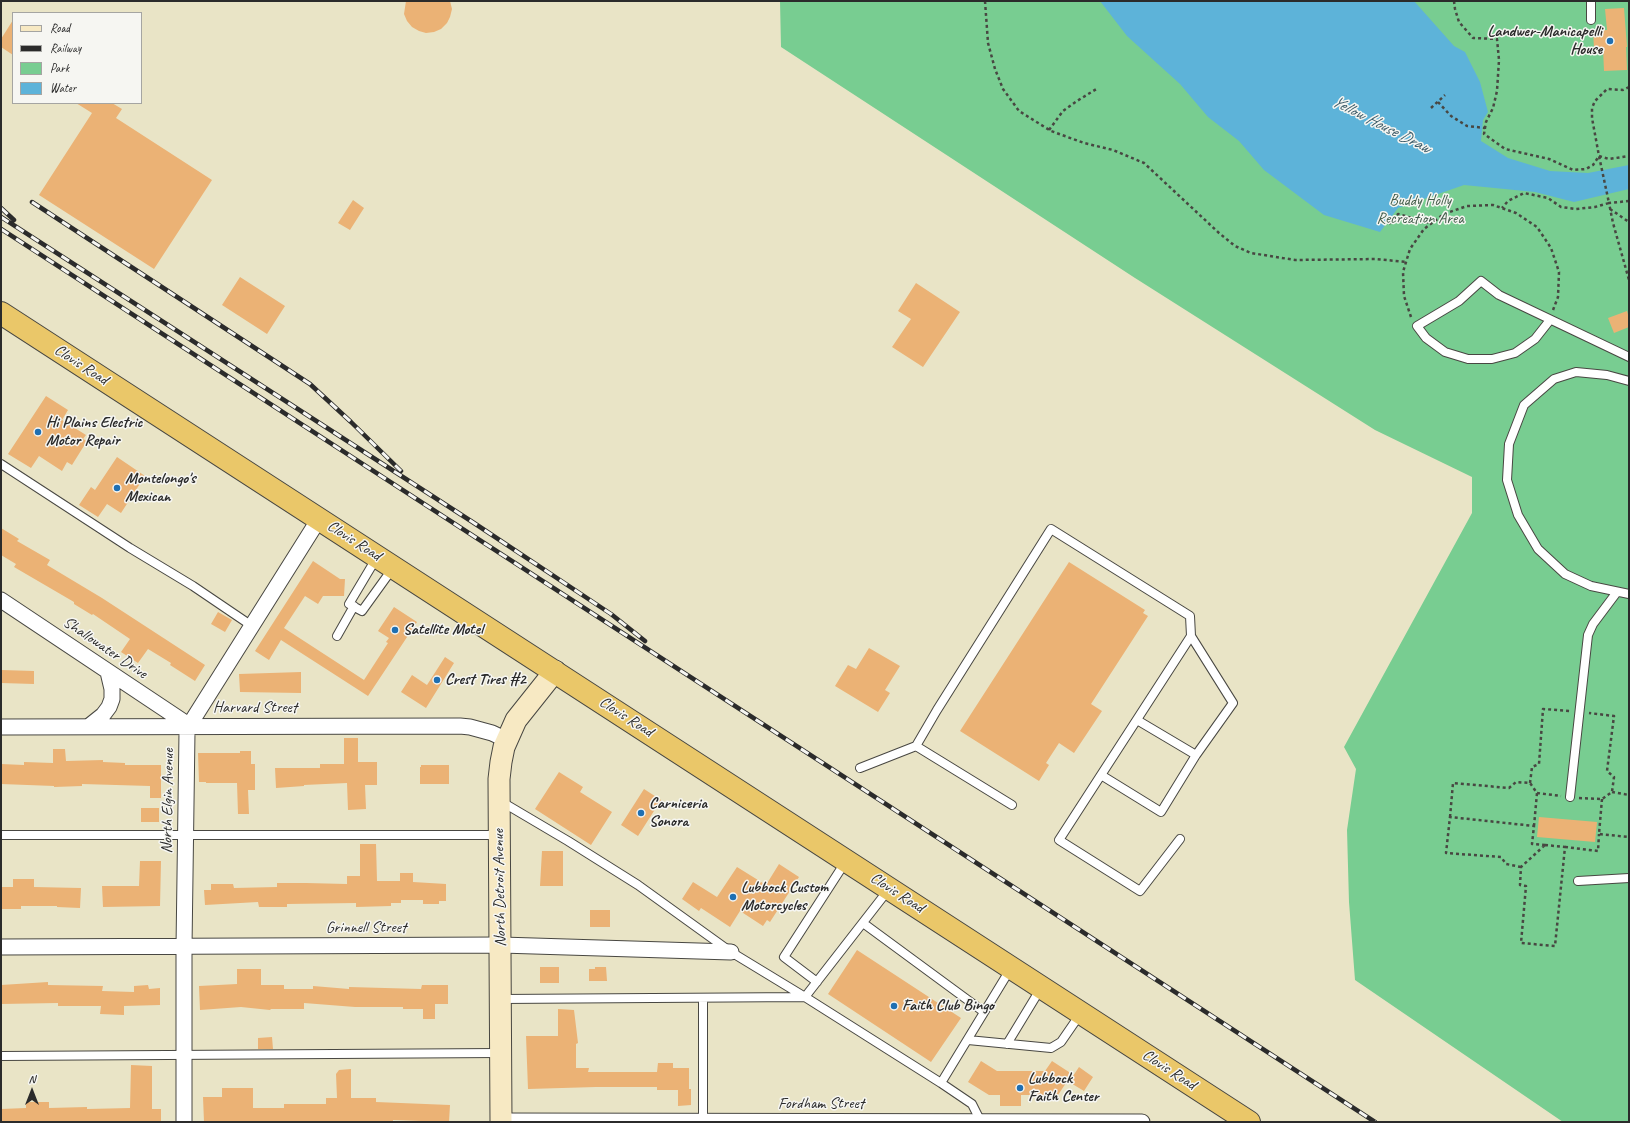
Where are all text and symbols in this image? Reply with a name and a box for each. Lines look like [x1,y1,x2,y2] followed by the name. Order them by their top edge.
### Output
[12,12,142,104] legend
[50,20,70,36] text: Road
[1488,22,1602,60] place label: Landwer-Manicapelli House
[1605,36,1615,46] marker: Landwer-Manicapelli House
[50,40,81,56] text: Railway
[50,60,69,76] text: Park
[50,80,76,96] text: Water
[1329,92,1433,158] water label: Yellow House Draw
[1376,191,1464,229] park label: Buddy Holly Recreation Area
[50,341,112,389] street label: Clovis Road
[46,413,142,451] place label: Hi Plains Electric Motor Repair
[33,427,43,437] marker: Hi Plains Electric Motor Repair
[125,469,196,507] place label: Montelongo's Mexican
[112,483,122,493] marker: Montelongo's Mexican
[323,517,385,565] street label: Clovis Road
[59,613,151,683] street label: Shallowater Drive
[403,620,483,640] place label: Satellite Motel
[390,625,400,635] marker: Satellite Motel
[445,670,526,690] place label: Crest Tires #2
[432,675,442,685] marker: Crest Tires #2
[595,693,657,741] street label: Clovis Road
[213,698,297,718] street label: Harvard Street
[157,748,179,854] street label: North Elgin Avenue
[649,794,707,832] place label: Carniceria Sonora
[636,808,646,818] marker: Carniceria Sonora
[489,829,511,947] street label: North Detroit Avenue
[866,869,928,917] street label: Clovis Road
[741,878,828,916] place label: Lubbock Custom Motorcycles
[728,892,738,902] marker: Lubbock Custom Motorcycles
[326,918,406,938] street label: Grinnell Street
[902,996,994,1016] place label: Faith Club Bingo
[889,1001,899,1011] marker: Faith Club Bingo
[1138,1046,1200,1094] street label: Clovis Road
[1028,1069,1099,1107] place label: Lubbock Faith Center
[12,1071,52,1111] north arrow
[29,1072,35,1086] text: N
[1015,1083,1025,1093] marker: Lubbock Faith Center
[778,1094,864,1114] street label: Fordham Street

